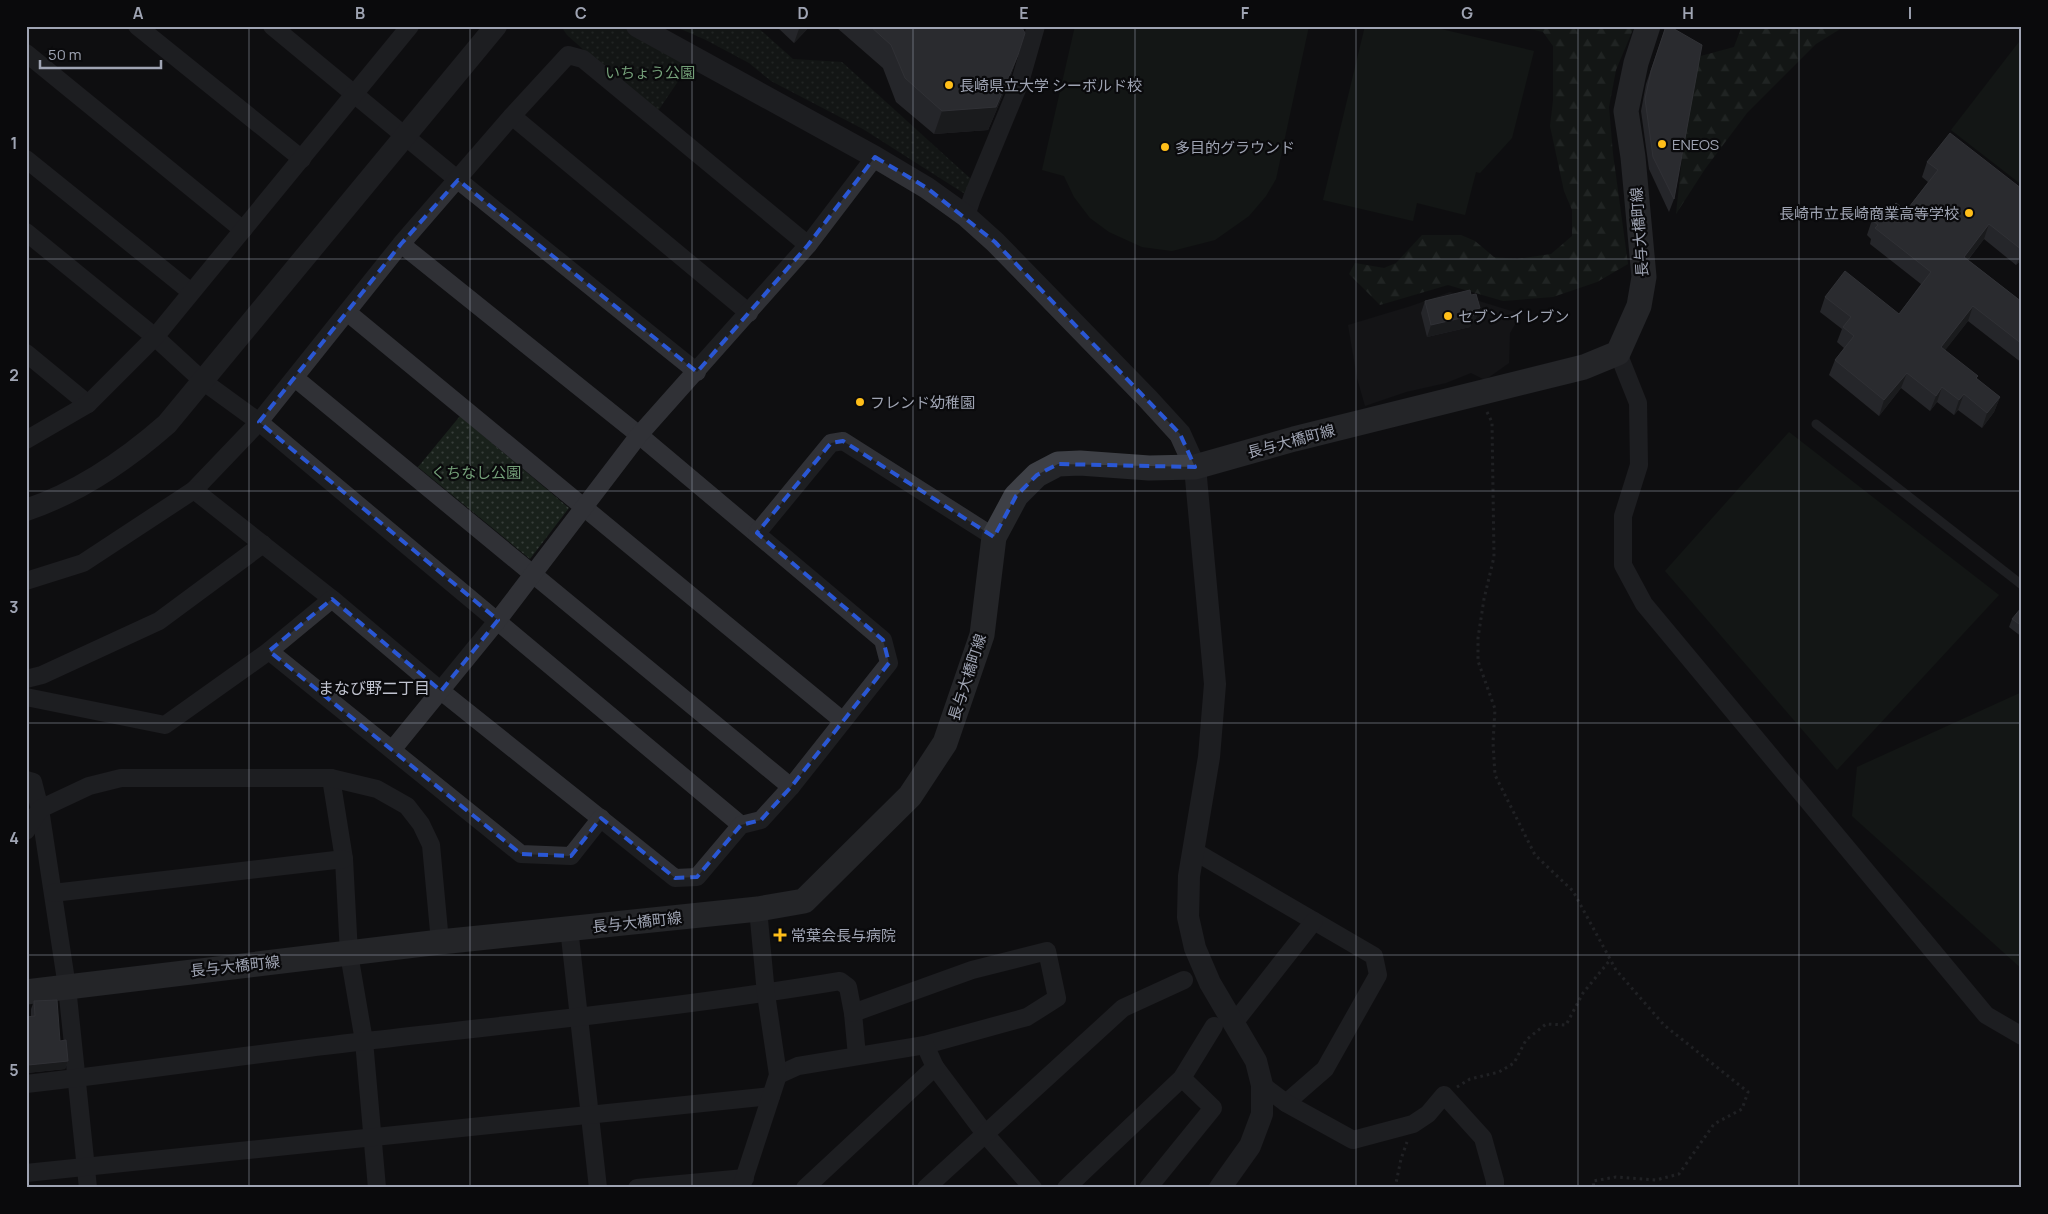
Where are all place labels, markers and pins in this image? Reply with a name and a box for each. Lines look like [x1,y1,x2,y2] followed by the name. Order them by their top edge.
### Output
[959,75,1142,96] place label: 長崎県立大学 シーボルド校
[943,79,955,91] marker: 長崎県立大学 シーボルド校
[1672,134,1719,155] place label: ENEOS
[1175,137,1295,158] place label: 多目的グラウンド
[1656,138,1668,150] marker: ENEOS
[1159,141,1171,153] marker: 多目的グラウンド
[1779,203,1959,224] place label: 長崎市立長崎商業高等学校
[1963,207,1975,219] marker: 長崎市立長崎商業高等学校
[1458,306,1569,327] place label: セブン-イレブン
[1442,310,1454,322] marker: セブン-イレブン
[870,392,975,413] place label: フレンド幼稚園
[854,396,866,408] marker: フレンド幼稚園
[791,925,896,946] place label: 常葉会長与病院
[773,928,787,942] marker: 常葉会長与病院

